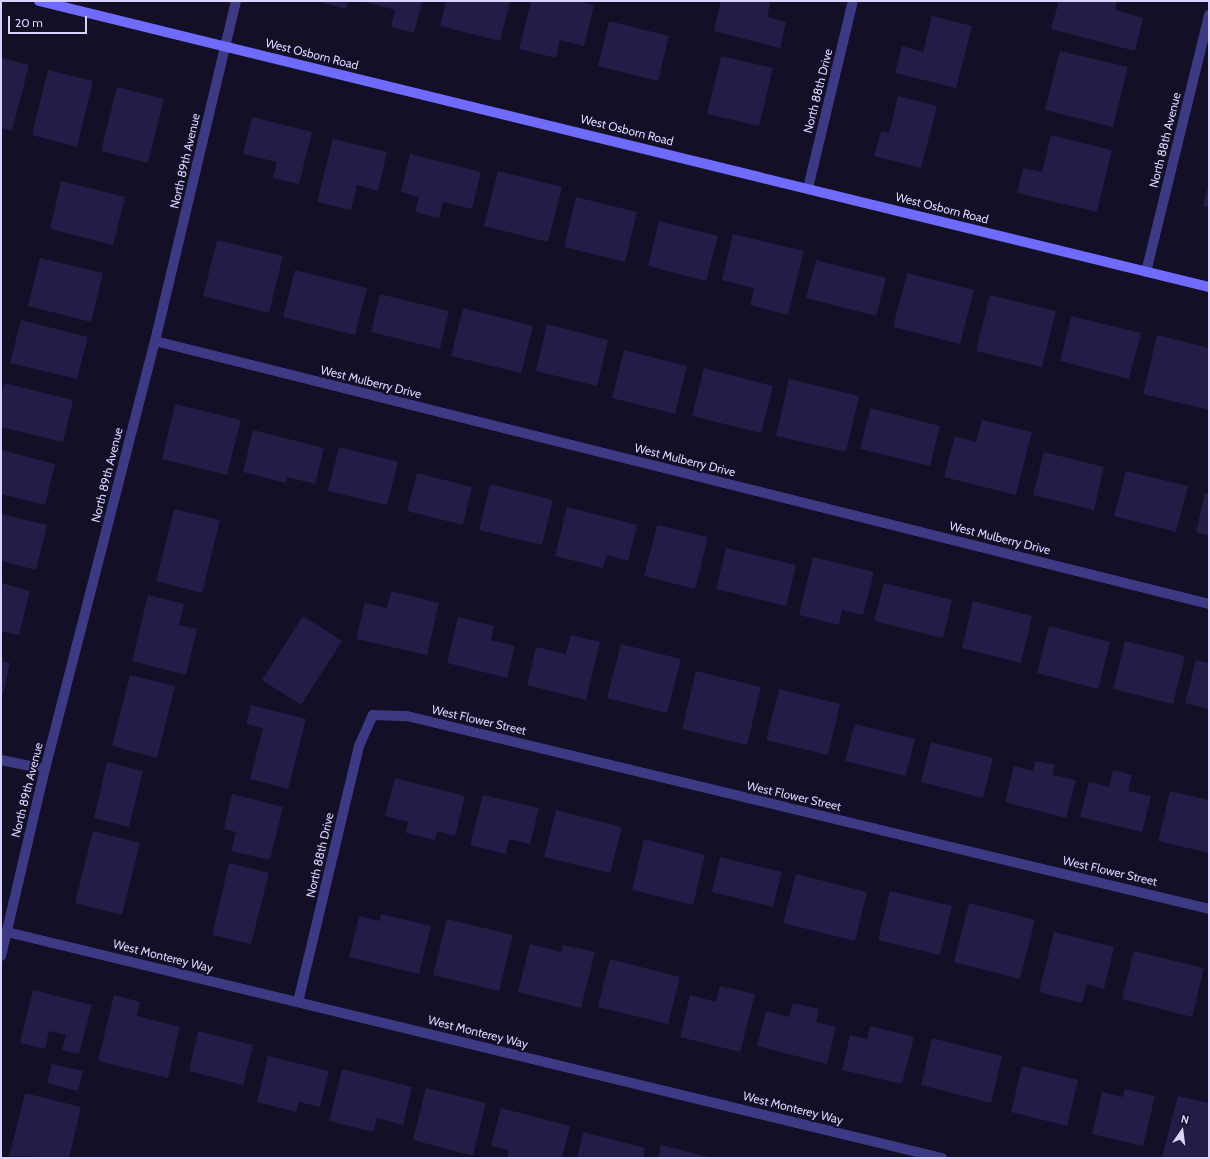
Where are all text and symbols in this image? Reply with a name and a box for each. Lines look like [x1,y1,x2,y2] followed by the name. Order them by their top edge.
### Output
[10,8,89,34] scale bar
[15,15,43,30] text: 20 m
[264,35,360,73] street label: West Osborn Road
[801,47,835,135] street label: North 88th Drive
[1146,91,1184,189] street label: North 88th Avenue
[579,111,675,149] street label: West Osborn Road
[167,112,203,210] street label: North 89th Avenue
[894,189,990,227] street label: West Osborn Road
[319,362,423,402] street label: West Mulberry Drive
[88,426,126,524] street label: North 89th Avenue
[633,440,737,480] street label: West Mulberry Drive
[948,518,1052,558] street label: West Mulberry Drive
[430,702,528,738] street label: West Flower Street
[8,741,46,839] street label: North 89th Avenue
[745,778,843,814] street label: West Flower Street
[303,811,337,899] street label: North 88th Drive
[1061,853,1159,889] street label: West Flower Street
[111,937,215,975] street label: West Monterey Way
[426,1013,530,1051] street label: West Monterey Way
[741,1089,845,1127] street label: West Monterey Way
[1162,1111,1202,1151] north arrow
[1179,1112,1190,1127] text: N

